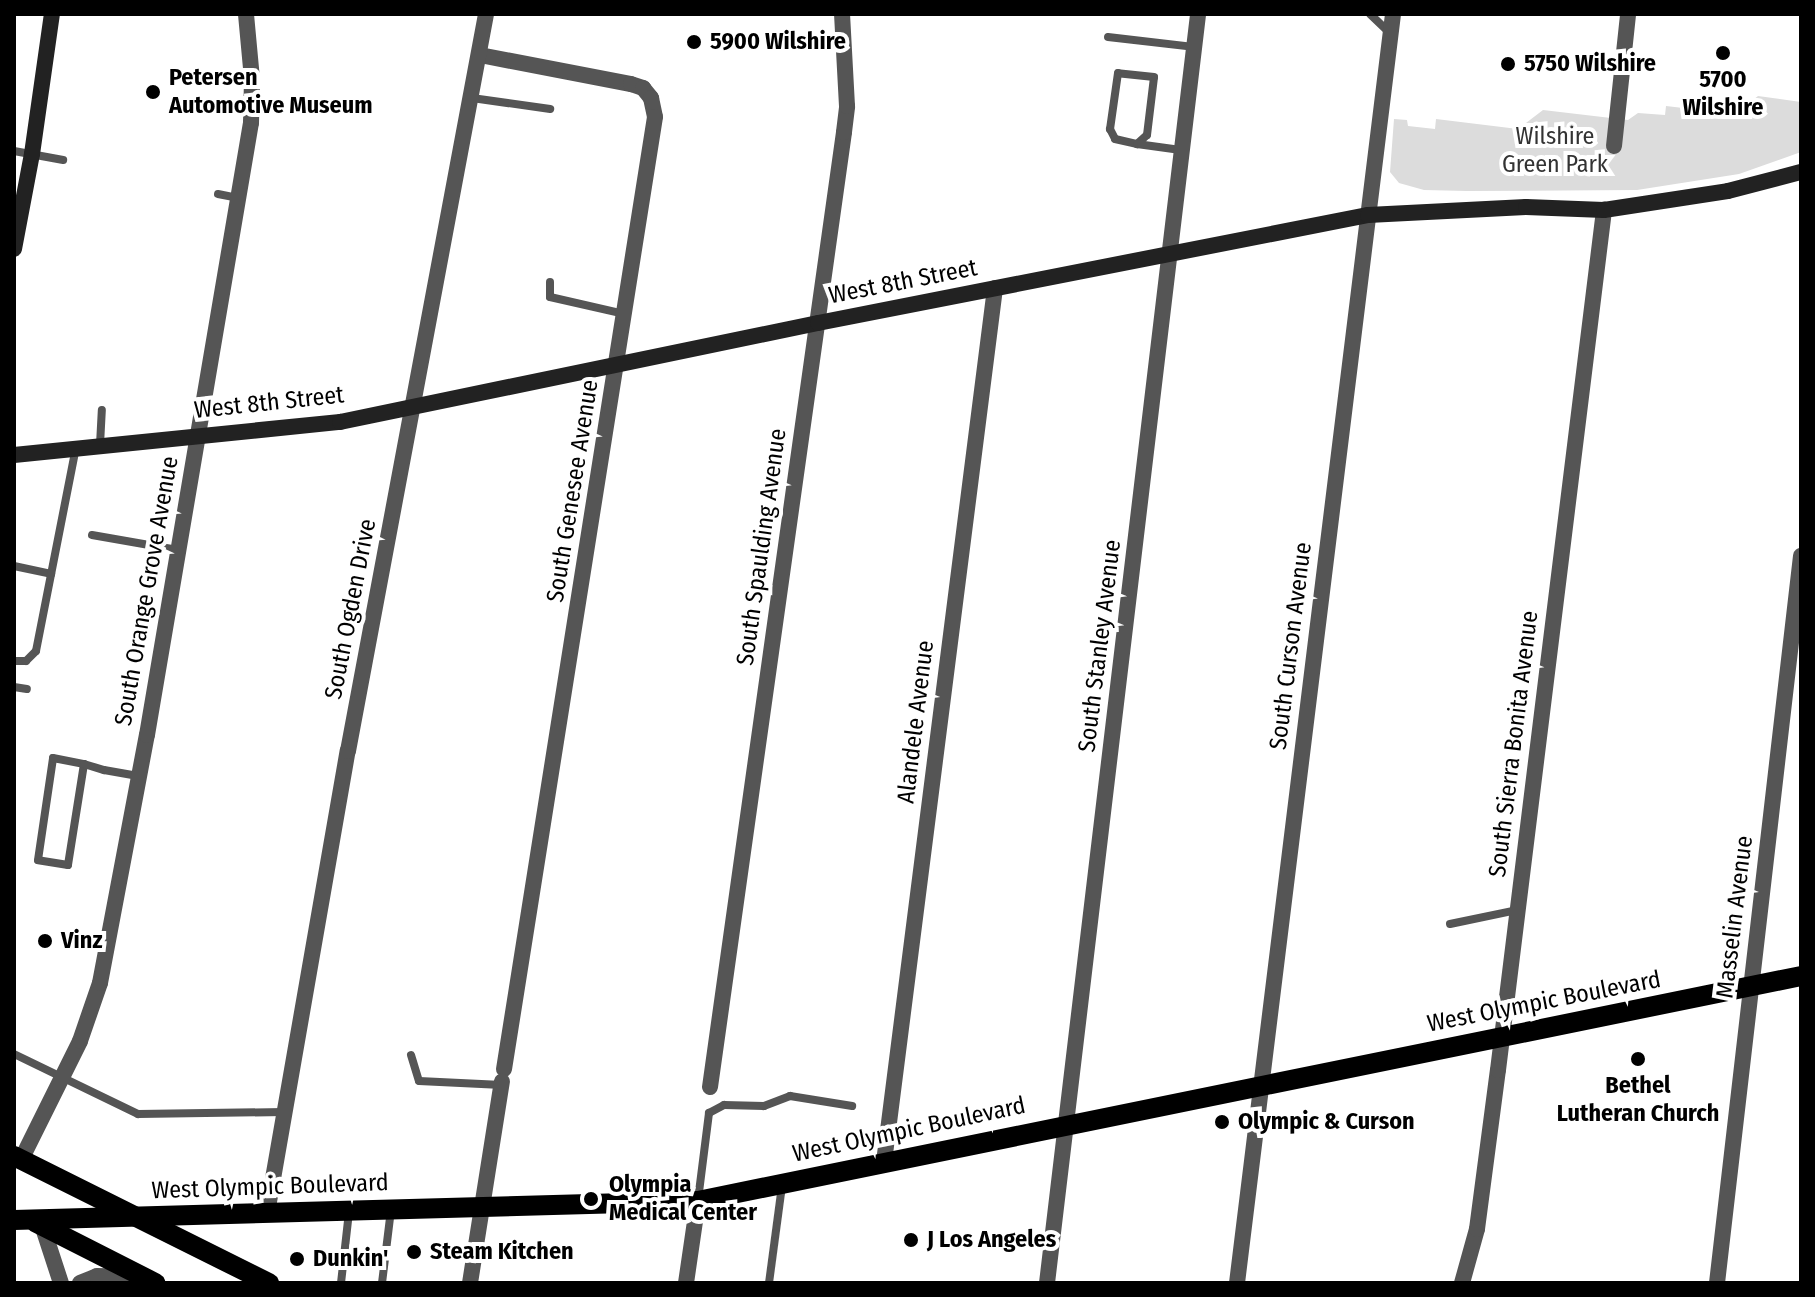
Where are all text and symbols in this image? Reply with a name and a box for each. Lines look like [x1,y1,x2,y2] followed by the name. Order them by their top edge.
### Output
[710,28,846,56] place label: 5900 Wilshire
[685,33,703,51] marker: 5900 Wilshire
[1714,44,1732,62] marker: 5700 Wilshire
[1524,50,1656,78] place label: 5750 Wilshire
[1499,55,1517,73] marker: 5750 Wilshire
[169,64,373,120] place label: Petersen Automotive Museum
[1683,66,1763,122] place label: 5700 Wilshire
[144,83,162,101] marker: Petersen Automotive Museum
[1502,123,1608,179] park label: Wilshire Green Park
[826,254,980,310] street label: West 8th Street
[541,378,605,604] street label: South Genesee Avenue
[193,381,345,425] street label: West 8th Street
[731,427,793,667] street label: South Spaulding Avenue
[109,454,185,728] street label: South Orange Grove Avenue
[319,516,383,702] street label: South Ogden Drive
[1073,538,1127,754] street label: South Stanley Avenue
[1264,541,1318,751] street label: South Curson Avenue
[1483,609,1545,879] street label: South Sierra Bonita Avenue
[892,639,940,805] street label: Alandele Avenue
[1711,834,1759,1000] street label: Masselin Avenue
[61,927,102,955] place label: Vinz
[36,932,54,950] marker: Vinz
[1425,965,1663,1039] street label: West Olympic Boulevard
[1629,1050,1647,1068] marker: Bethel Lutheran Church
[1557,1072,1719,1128] place label: Bethel Lutheran Church
[790,1091,1028,1169] street label: West Olympic Boulevard
[1238,1108,1415,1136] place label: Olympic & Curson
[1213,1113,1231,1131] marker: Olympic & Curson
[151,1168,389,1206] street label: West Olympic Boulevard
[609,1171,757,1227] place label: Olympia Medical Center
[580,1188,602,1210] marker: Olympia Medical Center
[927,1226,1056,1254] place label: J Los Angeles
[902,1231,920,1249] marker: J Los Angeles
[430,1238,574,1266] place label: Steam Kitchen
[405,1243,423,1261] marker: Steam Kitchen
[313,1245,388,1273] place label: Dunkin'
[288,1250,306,1268] marker: Dunkin'

